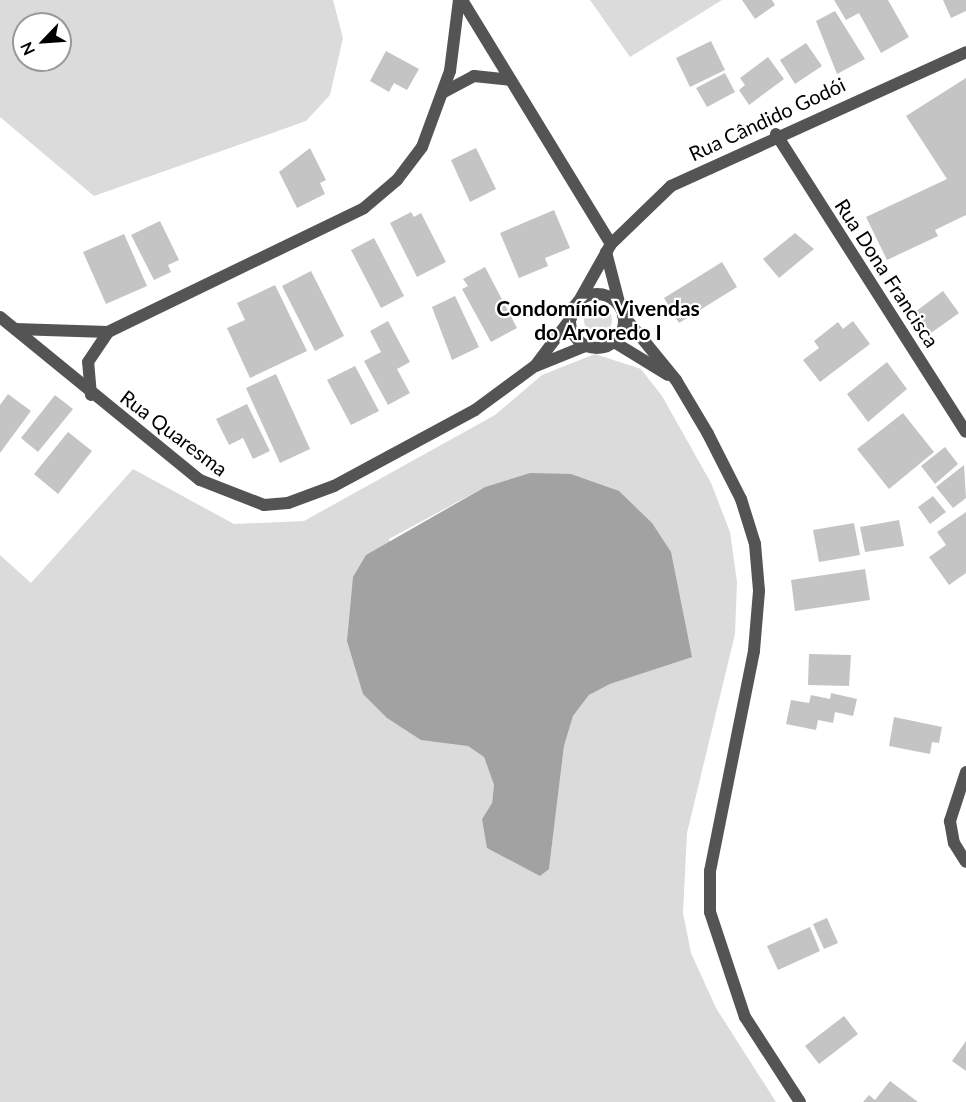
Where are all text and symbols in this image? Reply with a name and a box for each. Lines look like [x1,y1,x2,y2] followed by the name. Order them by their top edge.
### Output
[12,12,72,72] north arrow
[16,39,38,59] text: N
[685,72,849,166] street label: Rua Cândido Godói
[830,194,944,352] street label: Rua Dona Francisca
[496,295,700,345] district label: Condomínio Vivendas do Arvoredo I
[116,385,232,481] street label: Rua Quaresma

